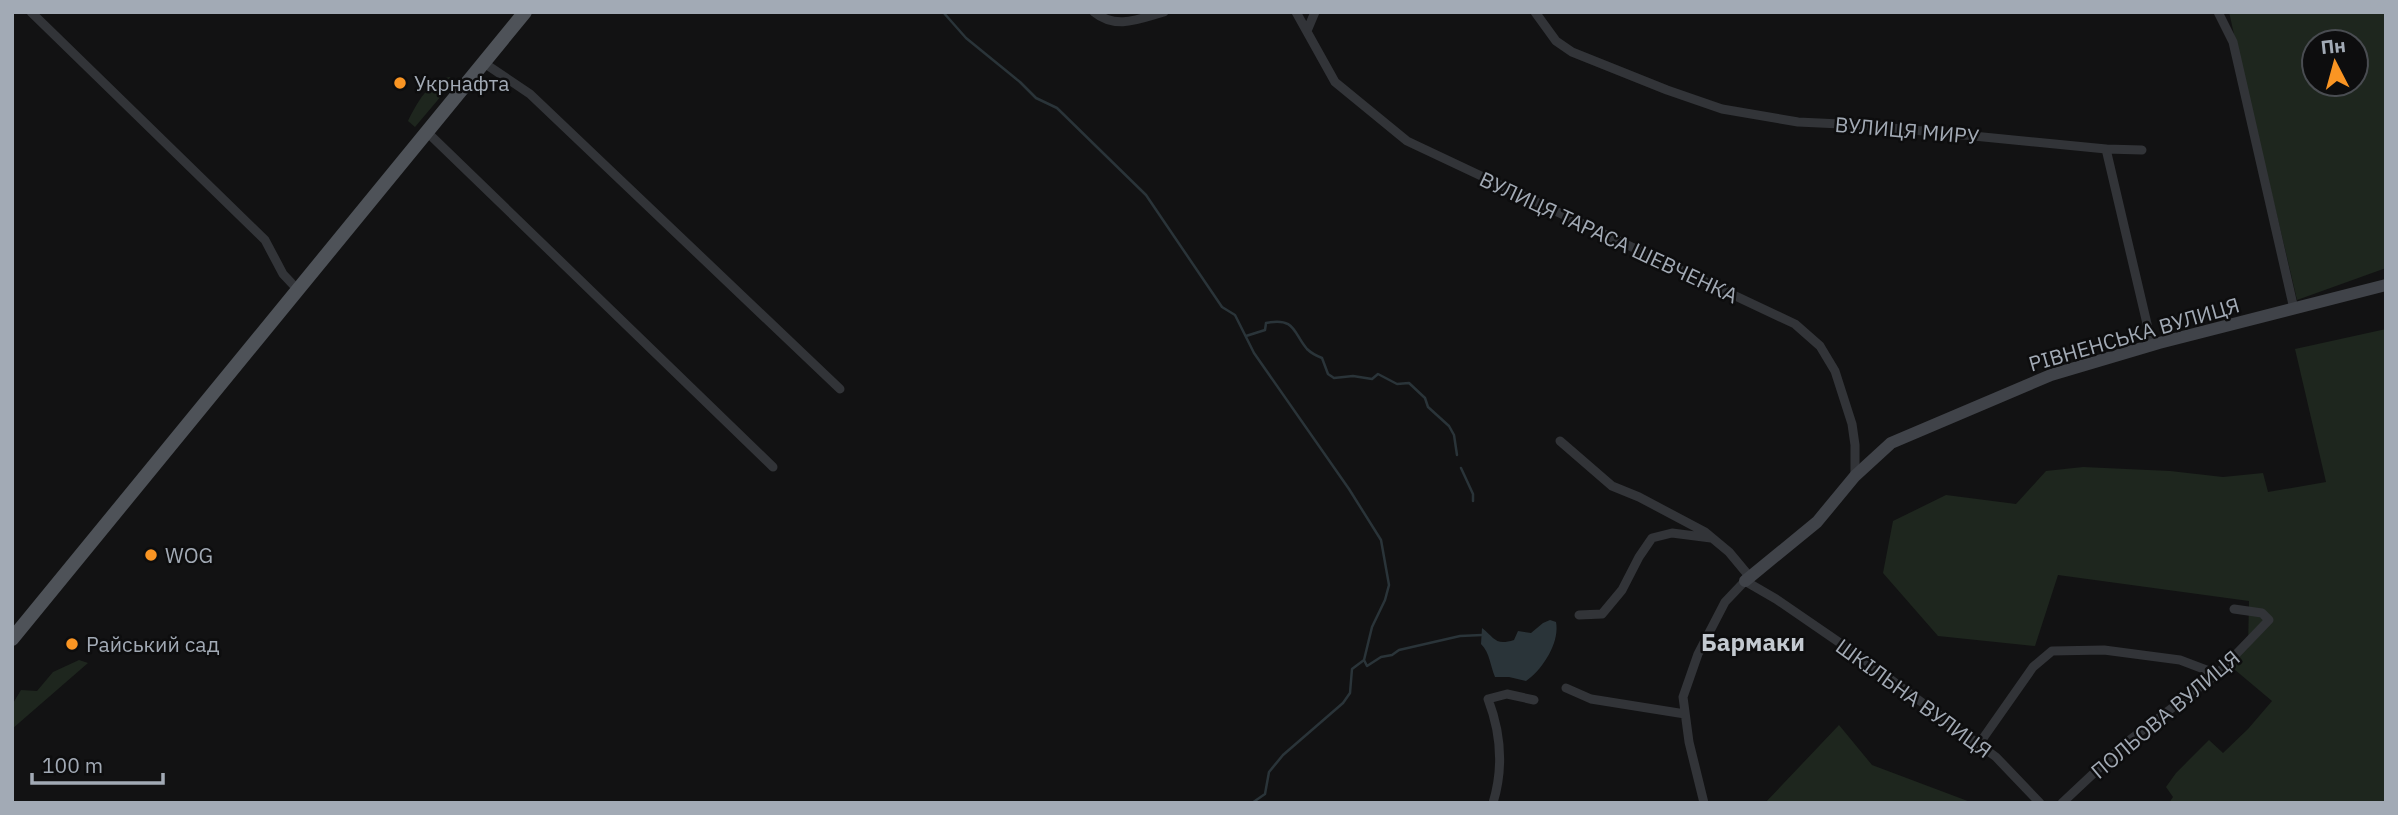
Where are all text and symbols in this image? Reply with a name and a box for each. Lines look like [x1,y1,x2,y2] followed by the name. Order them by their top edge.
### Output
[2300,28,2370,98] north arrow
[2319,33,2347,59] text: Пн
[414,69,509,97] place label: Укрнафта
[392,75,408,91] marker: Укрнафта
[1834,110,1981,150] street label: ВУЛИЦЯ МИРУ
[1475,165,1743,309] street label: ВУЛИЦЯ ТАРАСА ШЕВЧЕНКА
[2025,290,2243,378] street label: РІВНЕНСЬКА ВУЛИЦЯ
[165,541,213,569] place label: WOG
[143,547,159,563] marker: WOG
[1701,626,1805,658] district label: Бармаки
[86,630,220,658] place label: Райський сад
[1830,632,1998,764] street label: ШКІЛЬНА ВУЛИЦЯ
[64,636,80,652] marker: Райський сад
[2085,643,2245,785] street label: ПОЛЬОВА ВУЛИЦЯ
[32,742,163,786] scale bar
[42,751,103,779] text: 100 m

